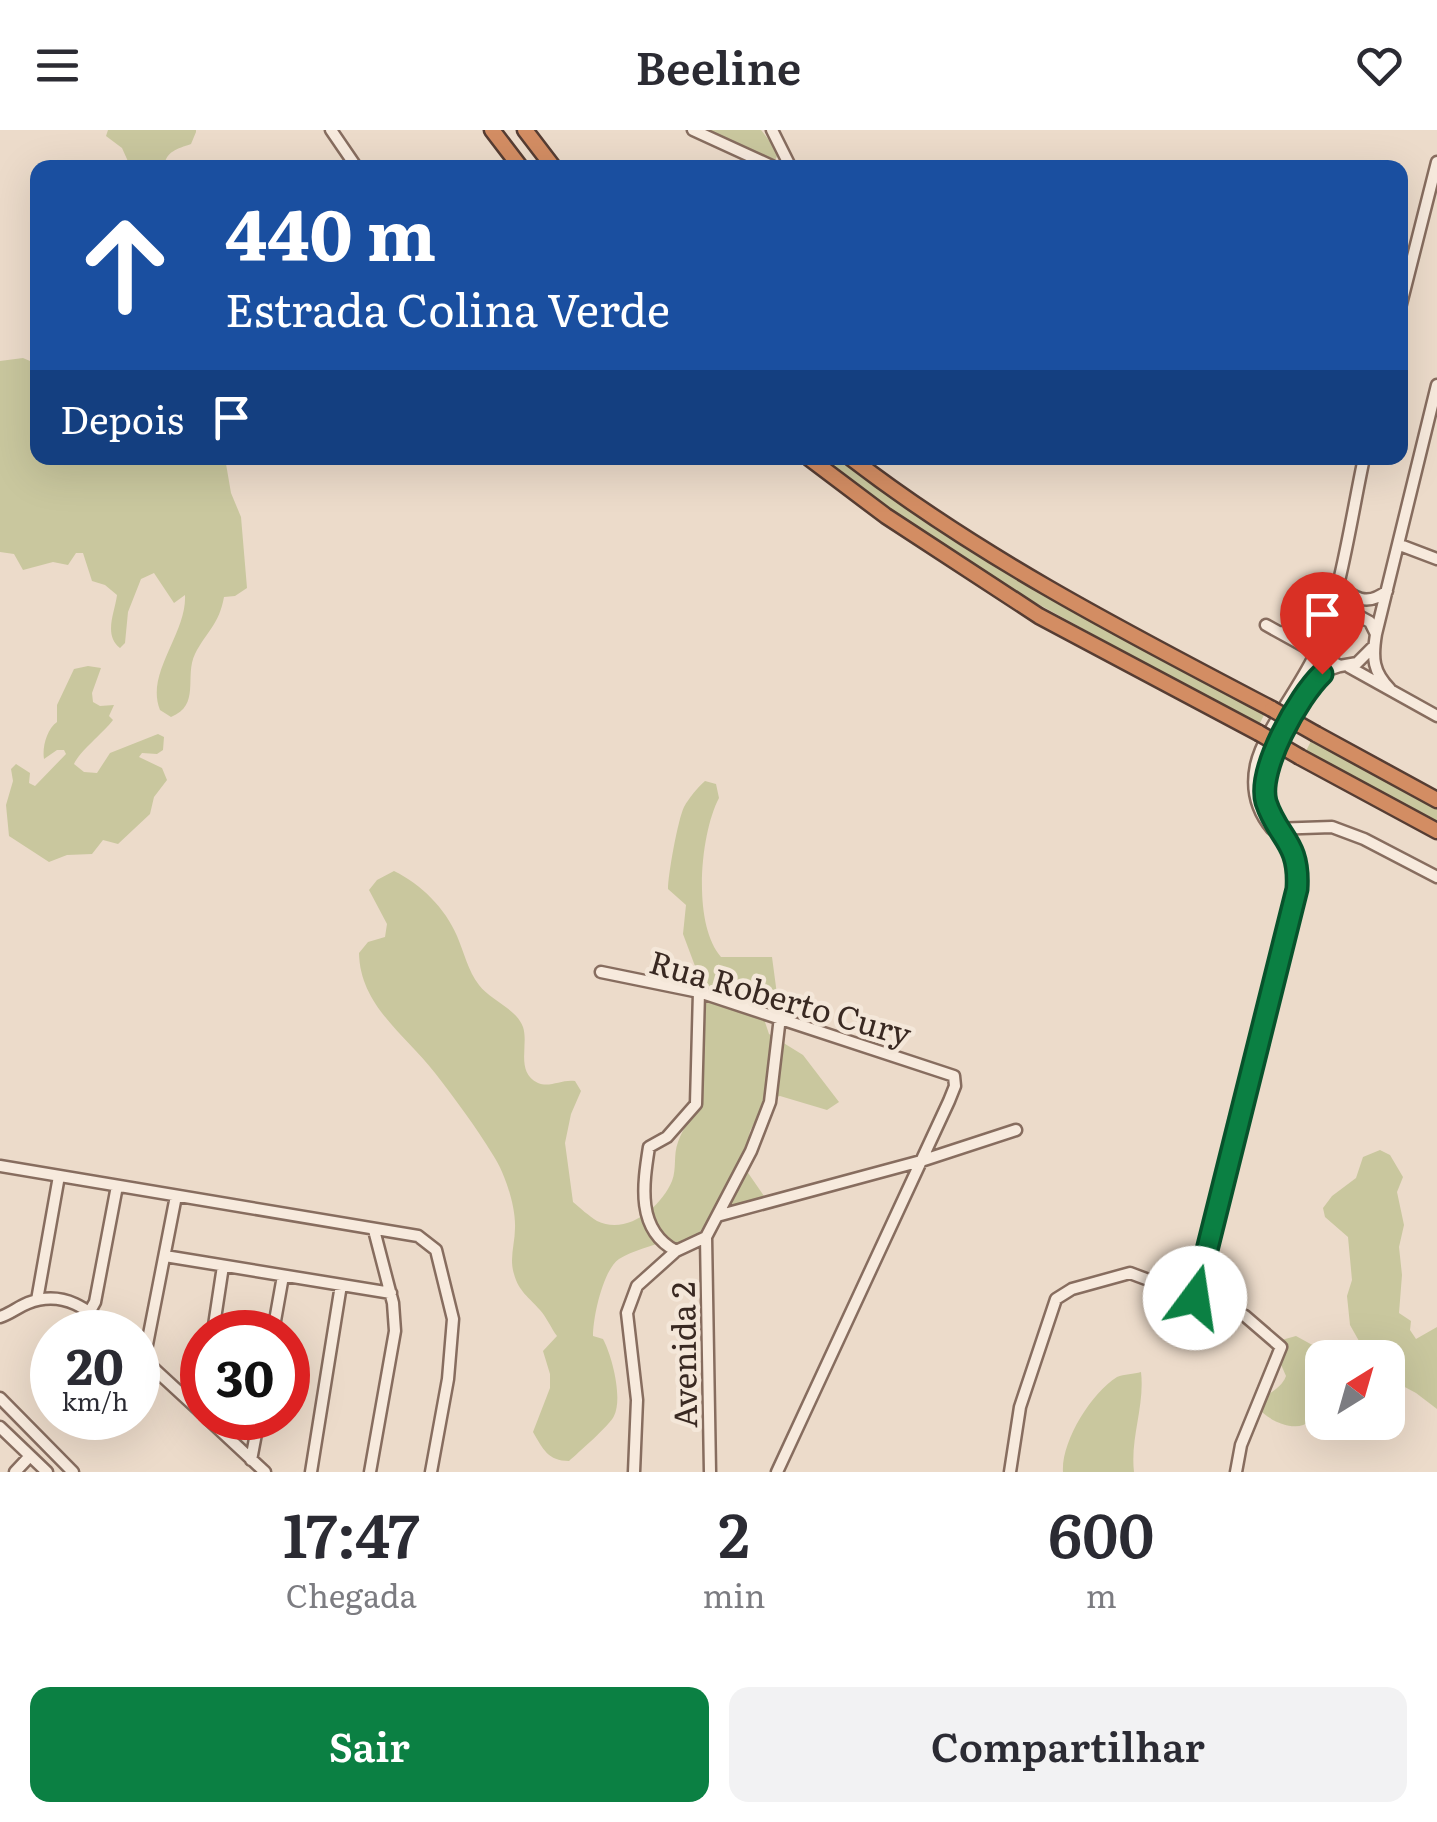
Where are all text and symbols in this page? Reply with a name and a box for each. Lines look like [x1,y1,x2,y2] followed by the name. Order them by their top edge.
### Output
[636,32,801,99] text: Beeline
[30,38,85,93] icon: menu
[1352,38,1407,93] icon: heart
[225,179,436,283] text: 440 m
[60,200,190,330] icon: ahead
[225,274,670,341] text: Estrada Colina Verde
[60,389,184,446] text: Depois
[204,390,259,445] icon: arrive
[1280,572,1365,675] pin
[1295,587,1350,642] icon: arrive
[644,936,918,1056] street label: Rua Roberto Cury
[1143,1246,1247,1350] position arrow
[657,1281,707,1429] street label: Avenida 2
[180,1310,310,1440] speed limit sign: 30
[66,1326,124,1400] text: 20
[1305,1340,1405,1440] north arrow
[1305,1340,1405,1440] map controls
[62,1382,128,1419] text: km/h
[283,1487,420,1576] text: 17:47
[718,1487,750,1576] text: 2
[1048,1487,1154,1576] text: 600
[286,1570,417,1618] text: Chegada
[703,1570,765,1618] text: min
[1086,1570,1117,1618] text: m
[30,1687,709,1802] button: Sair
[729,1687,1407,1802] button: Compartilhar

